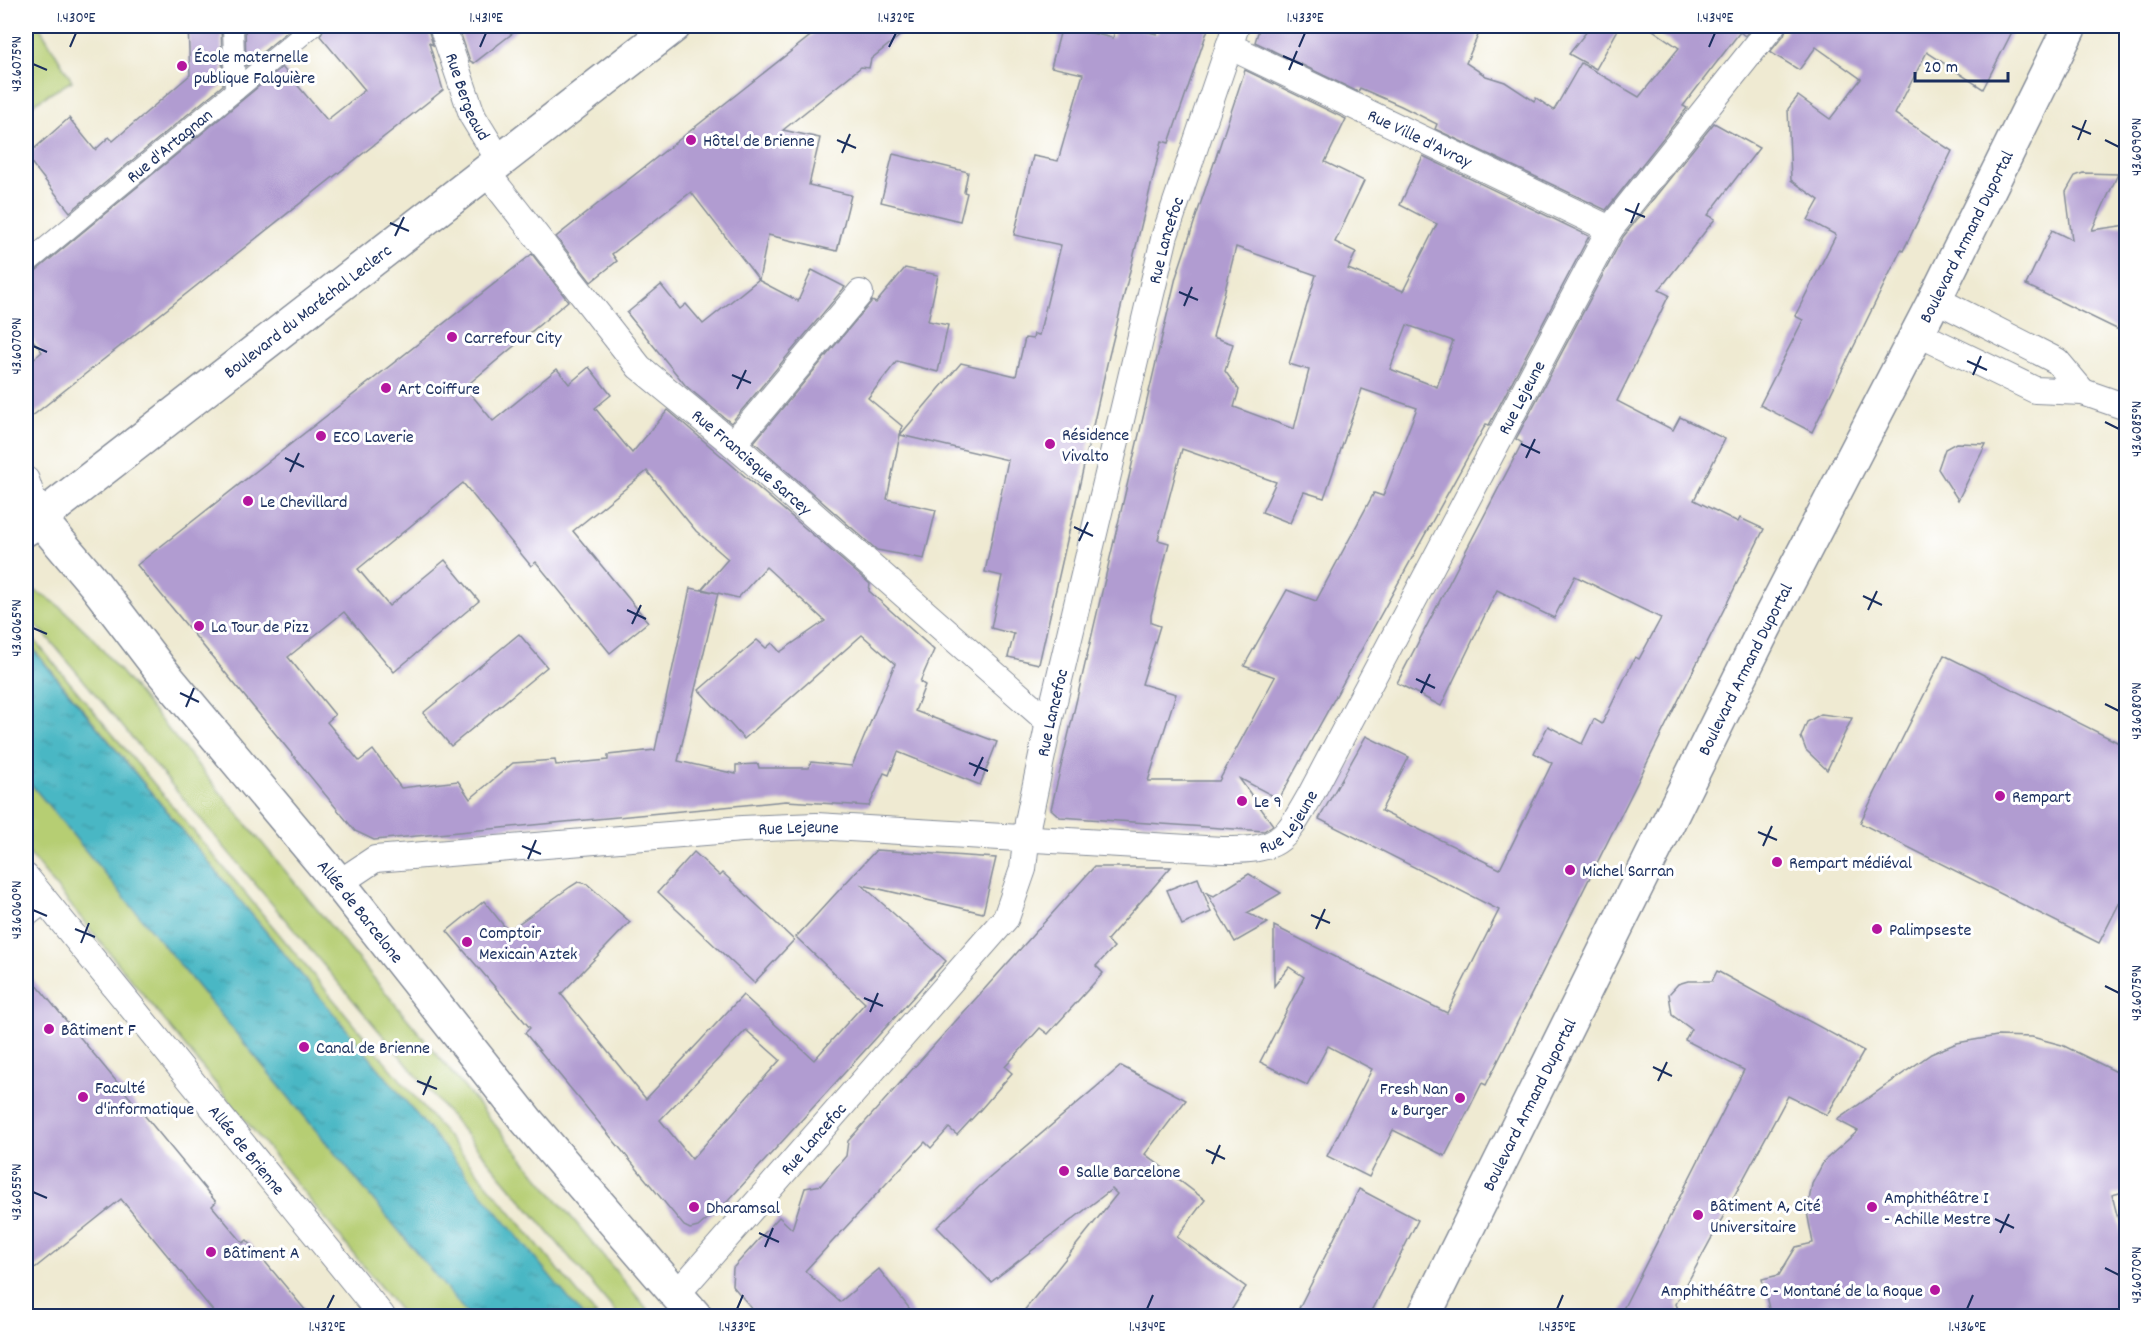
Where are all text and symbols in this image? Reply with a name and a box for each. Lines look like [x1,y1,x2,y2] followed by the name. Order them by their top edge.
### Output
[57,8,95,30] text: 1.430°E
[469,8,503,30] text: 1.431°E
[878,8,915,30] text: 1.432°E
[1287,8,1324,30] text: 1.433°E
[1697,8,1733,30] text: 1.434°E
[7,36,29,92] text: 43.6075°N
[1915,45,2008,83] scale bar
[194,46,315,92] place label: École maternelle publique Falguière
[437,50,495,146] street label: Rue Bergeaud
[1924,56,1958,81] text: 20 m
[175,59,189,73] marker: École maternelle publique Falguière
[122,104,219,190] street label: Rue d'Artagnan
[1363,104,1476,176] street label: Rue Ville d'Avray
[2127,118,2149,176] text: 43.6090°N
[703,130,815,155] place label: Hôtel de Brienne
[684,133,698,147] marker: Hôtel de Brienne
[1915,146,2022,328] street label: Boulevard Armand Duportal
[1144,194,1192,287] street label: Rue Lancefoc
[219,239,398,386] street label: Boulevard du Maréchal Leclerc
[7,317,29,375] text: 43.6070°N
[464,327,562,352] place label: Carrefour City
[445,330,459,344] marker: Carrefour City
[1493,357,1553,440] street label: Rue Lejeune
[398,378,480,403] place label: Art Coiffure
[379,381,393,395] marker: Art Coiffure
[2127,401,2149,457] text: 43.6085°N
[685,405,817,523] street label: Rue Francisque Sarcey
[1062,424,1129,470] place label: Résidence Vivalto
[333,426,414,451] place label: ECO Laverie
[314,429,328,443] marker: ECO Laverie
[1043,437,1057,451] marker: Résidence Vivalto
[260,491,347,516] place label: Le Chevillard
[241,494,255,508] marker: Le Chevillard
[1693,579,1801,760] street label: Boulevard Armand Duportal
[7,599,29,657] text: 43.6065°N
[211,616,309,641] place label: La Tour de Pizz
[192,619,206,633] marker: La Tour de Pizz
[1032,667,1076,759] street label: Rue Lancefoc
[2127,682,2149,740] text: 43.6080°N
[2012,786,2071,811] place label: Rempart
[1257,787,1326,862] street label: Rue Lejeune
[1993,789,2007,803] marker: Rempart
[1254,791,1282,816] place label: Le 9
[1235,794,1249,808] marker: Le 9
[758,816,839,843] street label: Rue Lejeune
[1789,852,1913,877] place label: Rempart médiéval
[310,855,408,970] street label: Allée de Barcelone
[1770,855,1784,869] marker: Rempart médiéval
[1582,860,1674,885] place label: Michel Sarran
[1563,863,1577,877] marker: Michel Sarran
[7,881,29,939] text: 43.6060°N
[1889,919,1972,944] place label: Palimpseste
[479,922,577,968] place label: Comptoir Mexicain Aztek
[1870,922,1884,936] marker: Palimpseste
[460,935,474,949] marker: Comptoir Mexicain Aztek
[2127,965,2149,1021] text: 43.6075°N
[1478,1014,1584,1196] street label: Boulevard Armand Duportal
[61,1019,136,1044] place label: Bâtiment F
[42,1022,56,1036] marker: Bâtiment F
[316,1037,430,1062] place label: Canal de Brienne
[297,1040,311,1054] marker: Canal de Brienne
[95,1077,194,1123] place label: Faculté d'informatique
[1380,1078,1448,1124] place label: Fresh Nan & Burger
[76,1090,90,1104] marker: Faculté d'informatique
[1453,1091,1467,1105] marker: Fresh Nan & Burger
[776,1098,854,1182] street label: Rue Lancefoc
[201,1101,289,1202] street label: Allée de Brienne
[1076,1161,1180,1186] place label: Salle Barcelone
[7,1163,29,1221] text: 43.6055°N
[1057,1164,1071,1178] marker: Salle Barcelone
[1884,1187,1991,1233] place label: Amphithéâtre I - Achille Mestre
[1710,1195,1821,1241] place label: Bâtiment A, Cité Universitaire
[706,1197,780,1222] place label: Dharamsal
[687,1200,701,1214] marker: Dharamsal
[1865,1200,1879,1214] marker: Amphithéâtre I - Achille Mestre
[1691,1208,1705,1222] marker: Bâtiment A, Cité Universitaire
[223,1242,300,1267] place label: Bâtiment A
[204,1245,218,1259] marker: Bâtiment A
[2127,1246,2149,1304] text: 43.6070°N
[1661,1280,1923,1305] place label: Amphithéâtre C - Montané de la Roque
[1928,1283,1942,1297] marker: Amphithéâtre C - Montané de la Roque
[309,1317,346,1339] text: 1.432°E
[719,1317,756,1339] text: 1.433°E
[1129,1317,1165,1339] text: 1.434°E
[1538,1317,1576,1339] text: 1.435°E
[1948,1317,1986,1339] text: 1.436°E

